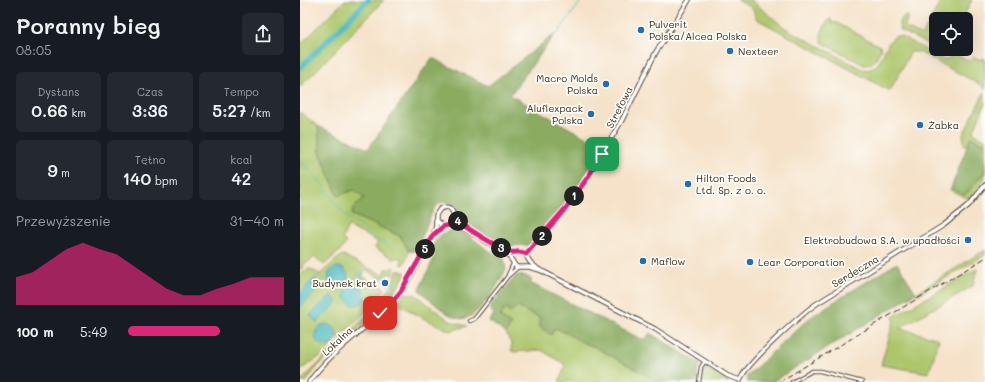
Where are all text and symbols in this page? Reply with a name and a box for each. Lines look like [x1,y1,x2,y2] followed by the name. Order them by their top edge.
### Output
[16,11,160,40] text: Poranny bieg
[929,12,973,56] map controls
[929,12,973,56] button: locate
[242,13,284,55] button: share
[649,17,747,43] place label: Pulverit Polska/Alcea Polska
[636,25,646,35] marker: Pulverit Polska/Alcea Polska
[16,41,52,58] text: 08:05
[738,44,778,58] place label: Nexteer
[725,46,735,56] marker: Nexteer
[536,71,598,97] place label: Macro Molds Polska
[601,79,611,89] marker: Macro Molds Polska
[38,84,80,99] text: Dystans
[137,84,163,99] text: Czas
[224,84,259,99] text: Tempo
[603,84,635,130] street label: Strefowa
[31,99,68,121] text: 0.66
[132,99,168,121] text: 3:36
[212,99,247,121] text: 5:27
[527,101,583,127] place label: Aluflexpack Polska
[68,105,86,120] text: km
[247,105,270,120] text: /km
[586,109,596,119] marker: Aluflexpack Polska
[928,118,959,132] place label: Żabka
[915,120,925,130] marker: Żabka
[585,137,619,171] pin
[591,143,613,165] icon: arrive
[135,152,165,167] text: Tętno
[230,152,252,167] text: kcal
[47,159,58,181] text: 9
[58,165,70,180] text: m
[123,167,151,189] text: 140
[231,167,251,189] text: 42
[696,171,766,197] place label: Hilton Foods Ltd. Sp. z o. o.
[151,173,177,188] text: bpm
[683,179,693,189] marker: Hilton Foods Ltd. Sp. z o. o.
[564,186,584,206] pin: 1
[572,188,576,203] text: 1
[448,211,468,231] pin: 4
[16,212,111,229] text: Przewyższenie
[230,212,284,229] text: 31–40 m
[455,213,461,228] text: 4
[532,226,552,246] pin: 2
[539,228,545,243] text: 2
[804,233,960,247] place label: Elektrobudowa S.A. w upadłości
[963,235,973,245] marker: Elektrobudowa S.A. w upadłości
[491,238,511,258] pin: 3
[415,239,435,259] pin: 5
[498,240,504,255] text: 3
[422,241,428,256] text: 5
[829,251,881,291] street label: Serdeczna
[651,254,686,268] place label: Maflow
[758,255,844,269] place label: Lear Corporation
[638,256,648,266] marker: Maflow
[745,257,755,267] marker: Lear Corporation
[313,276,377,290] place label: Budynek krat
[380,278,390,288] marker: Budynek krat
[363,296,397,330] pin
[369,302,391,324] icon: check
[16,323,53,340] text: 100 m
[80,323,107,340] text: 5:49
[319,323,355,359] street label: Lokalna

